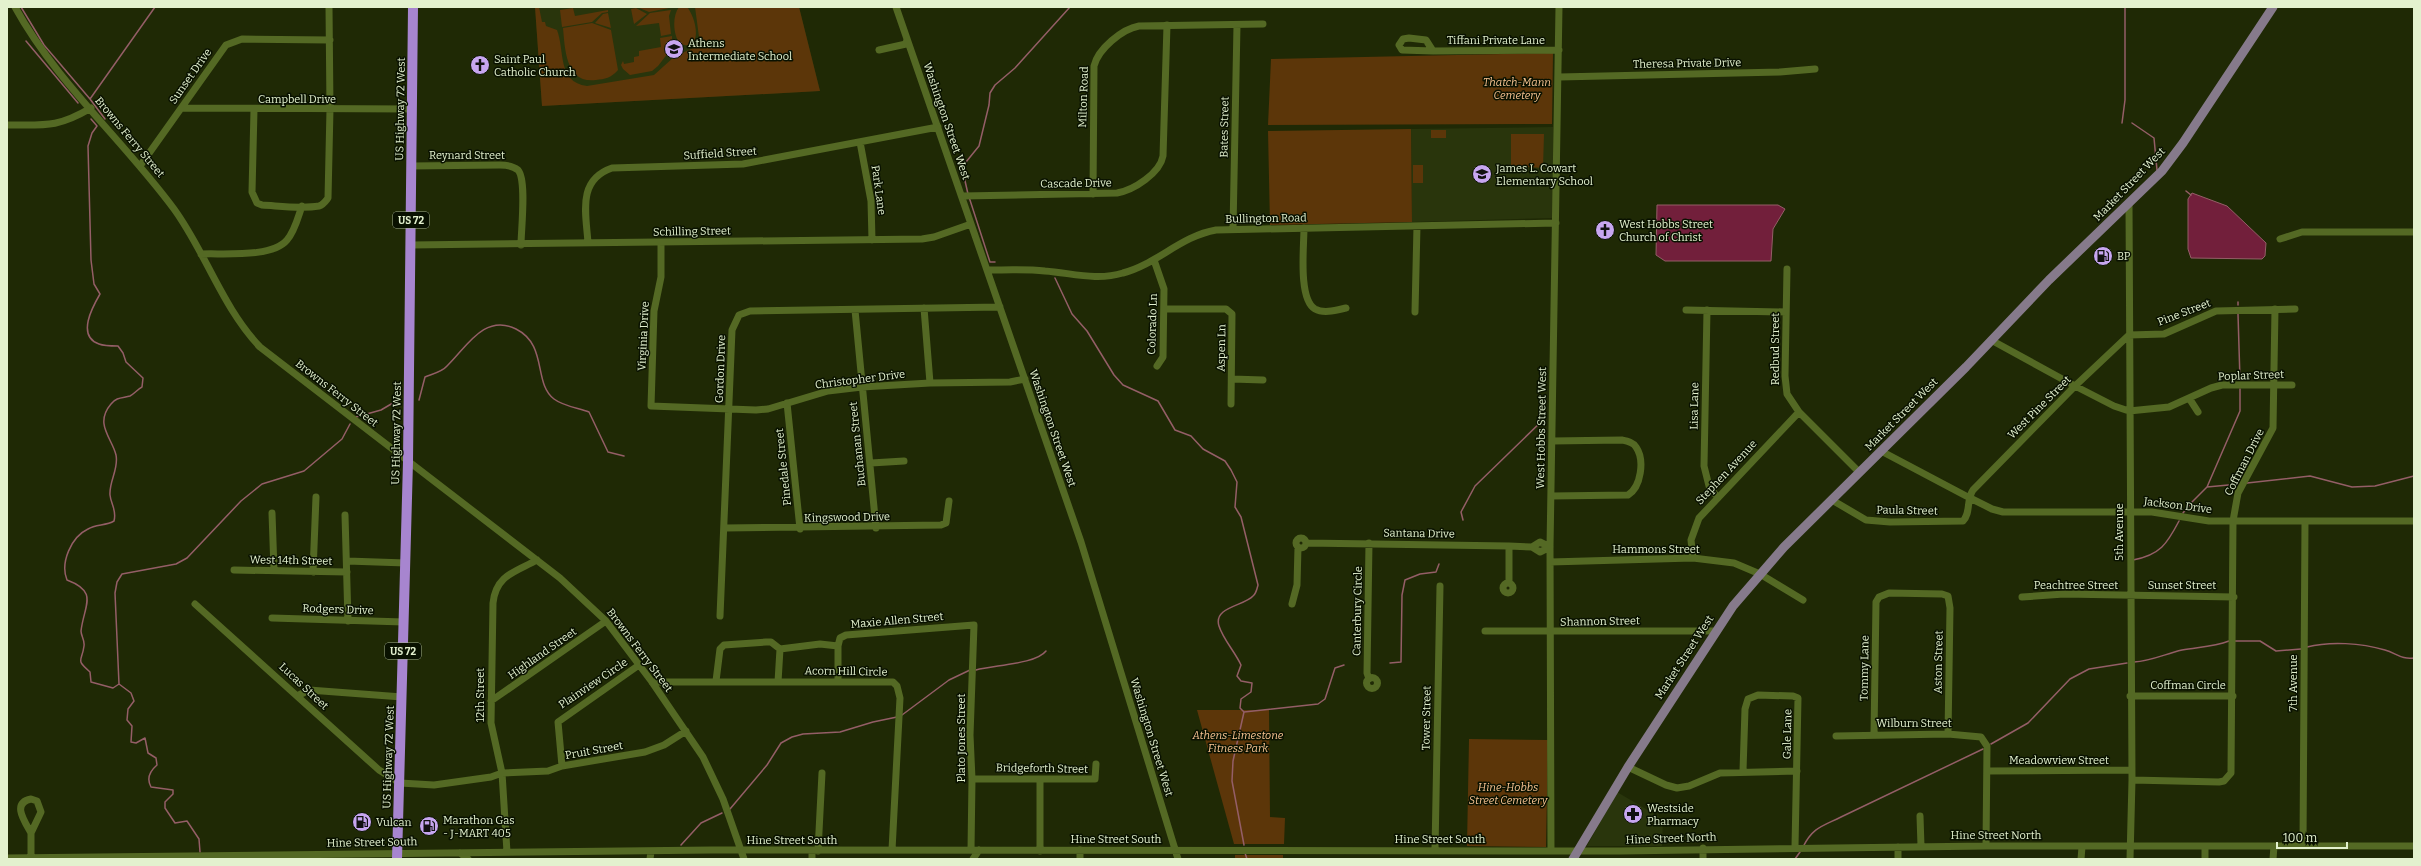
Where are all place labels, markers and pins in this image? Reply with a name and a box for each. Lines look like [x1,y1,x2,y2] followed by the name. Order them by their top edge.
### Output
[688,37,792,63] place label: Athens Intermediate School
[663,38,685,60] school or university icon: Athens Intermediate School
[494,53,576,79] place label: Saint Paul Catholic Church
[469,54,491,76] church icon: Saint Paul Catholic Church
[1495,162,1593,188] place label: James L. Cowart Elementary School
[1471,163,1493,185] school or university icon: James L. Cowart Elementary School
[1619,218,1713,244] place label: West Hobbs Street Church of Christ
[1594,219,1616,241] church icon: West Hobbs Street Church of Christ
[2092,245,2114,267] fuel station icon: BP
[2117,250,2131,263] place label: BP
[1647,802,1699,828] place label: Westside Pharmacy
[1622,803,1644,825] pharmacy icon: Westside Pharmacy
[351,811,373,833] fuel station icon: Vulcan
[443,814,515,840] place label: Marathon Gas - J-MART 405
[418,815,440,837] fuel station icon: Marathon Gas - J-MART 405
[376,816,411,829] place label: Vulcan

